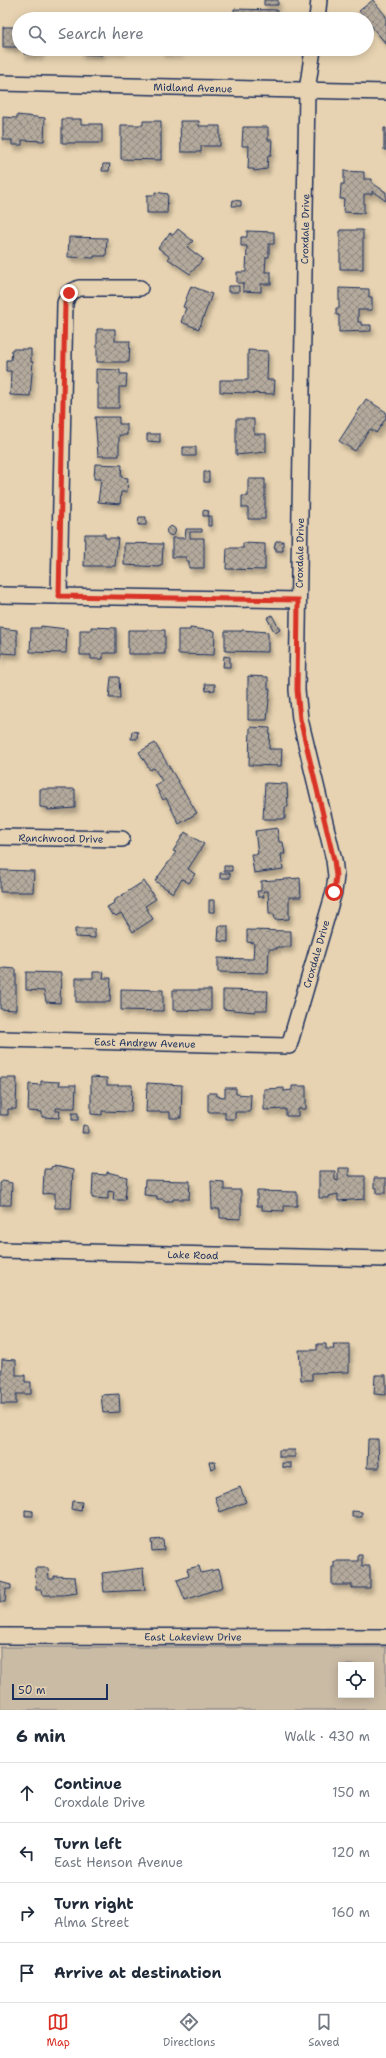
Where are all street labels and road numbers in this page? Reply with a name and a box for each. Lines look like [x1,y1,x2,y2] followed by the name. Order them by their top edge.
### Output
[153,81,233,95] street label: Midland Avenue
[298,193,312,264] street label: Croxdale Drive
[293,517,307,588] street label: Croxdale Drive
[18,831,104,846] street label: Ranchwood Drive
[300,918,333,990] street label: Croxdale Drive
[94,1035,196,1051] street label: East Andrew Avenue
[167,1248,219,1262] street label: Lake Road
[144,1630,242,1644] street label: East Lakeview Drive

